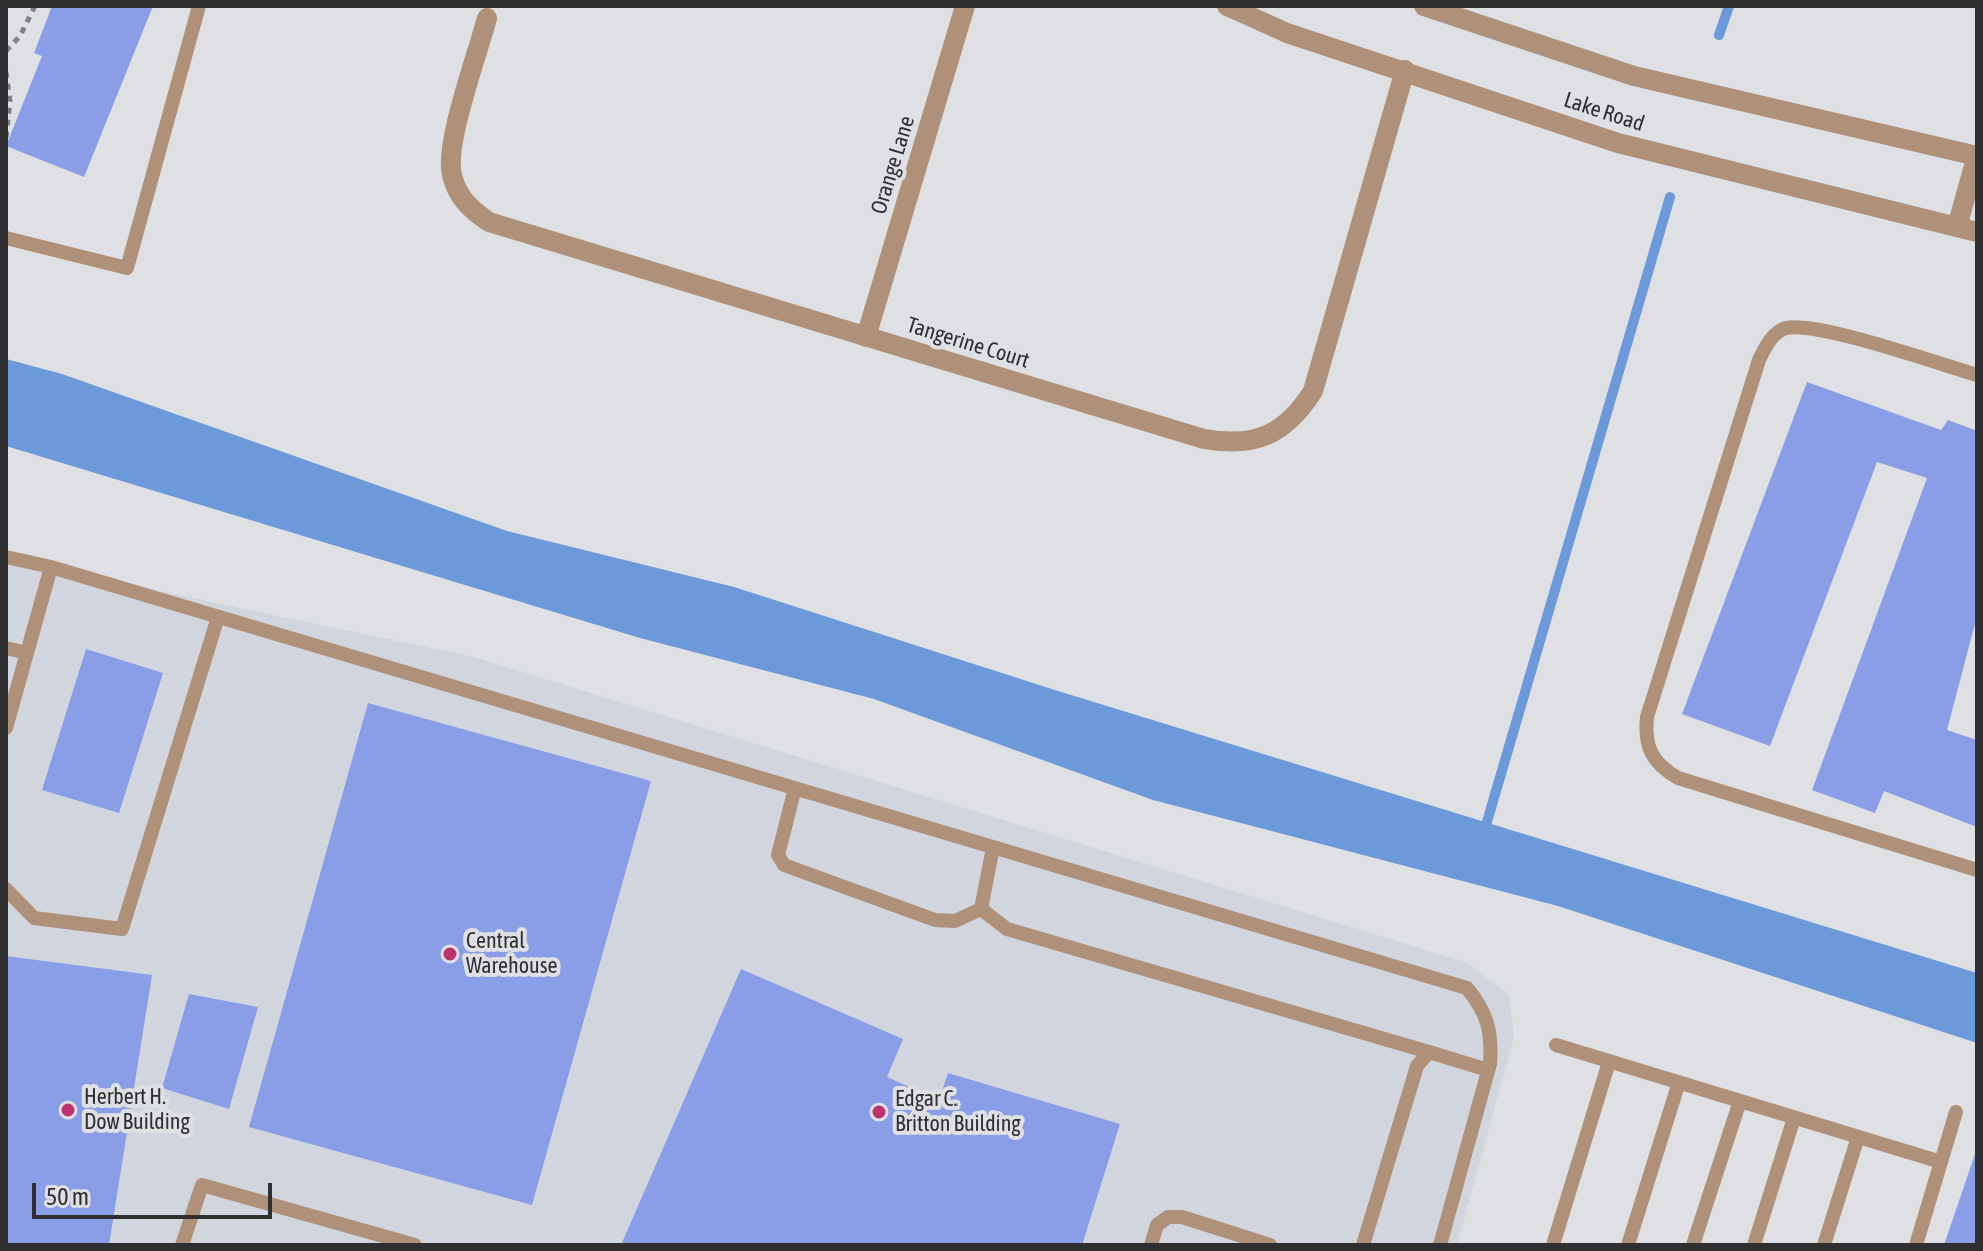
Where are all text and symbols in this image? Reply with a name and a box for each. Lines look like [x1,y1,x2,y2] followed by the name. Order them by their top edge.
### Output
[1560,87,1648,137] street label: Lake Road
[866,113,920,217] street label: Orange Lane
[904,312,1032,374] street label: Tangerine Court
[466,928,557,980] place label: Central Warehouse
[441,945,459,963] marker: Central Warehouse
[84,1084,190,1136] place label: Herbert H. Dow Building
[895,1086,1021,1138] place label: Edgar C. Britton Building
[59,1101,77,1119] marker: Herbert H. Dow Building
[870,1103,888,1121] marker: Edgar C. Britton Building
[36,1167,276,1217] scale bar
[46,1183,89,1210] text: 50 m

